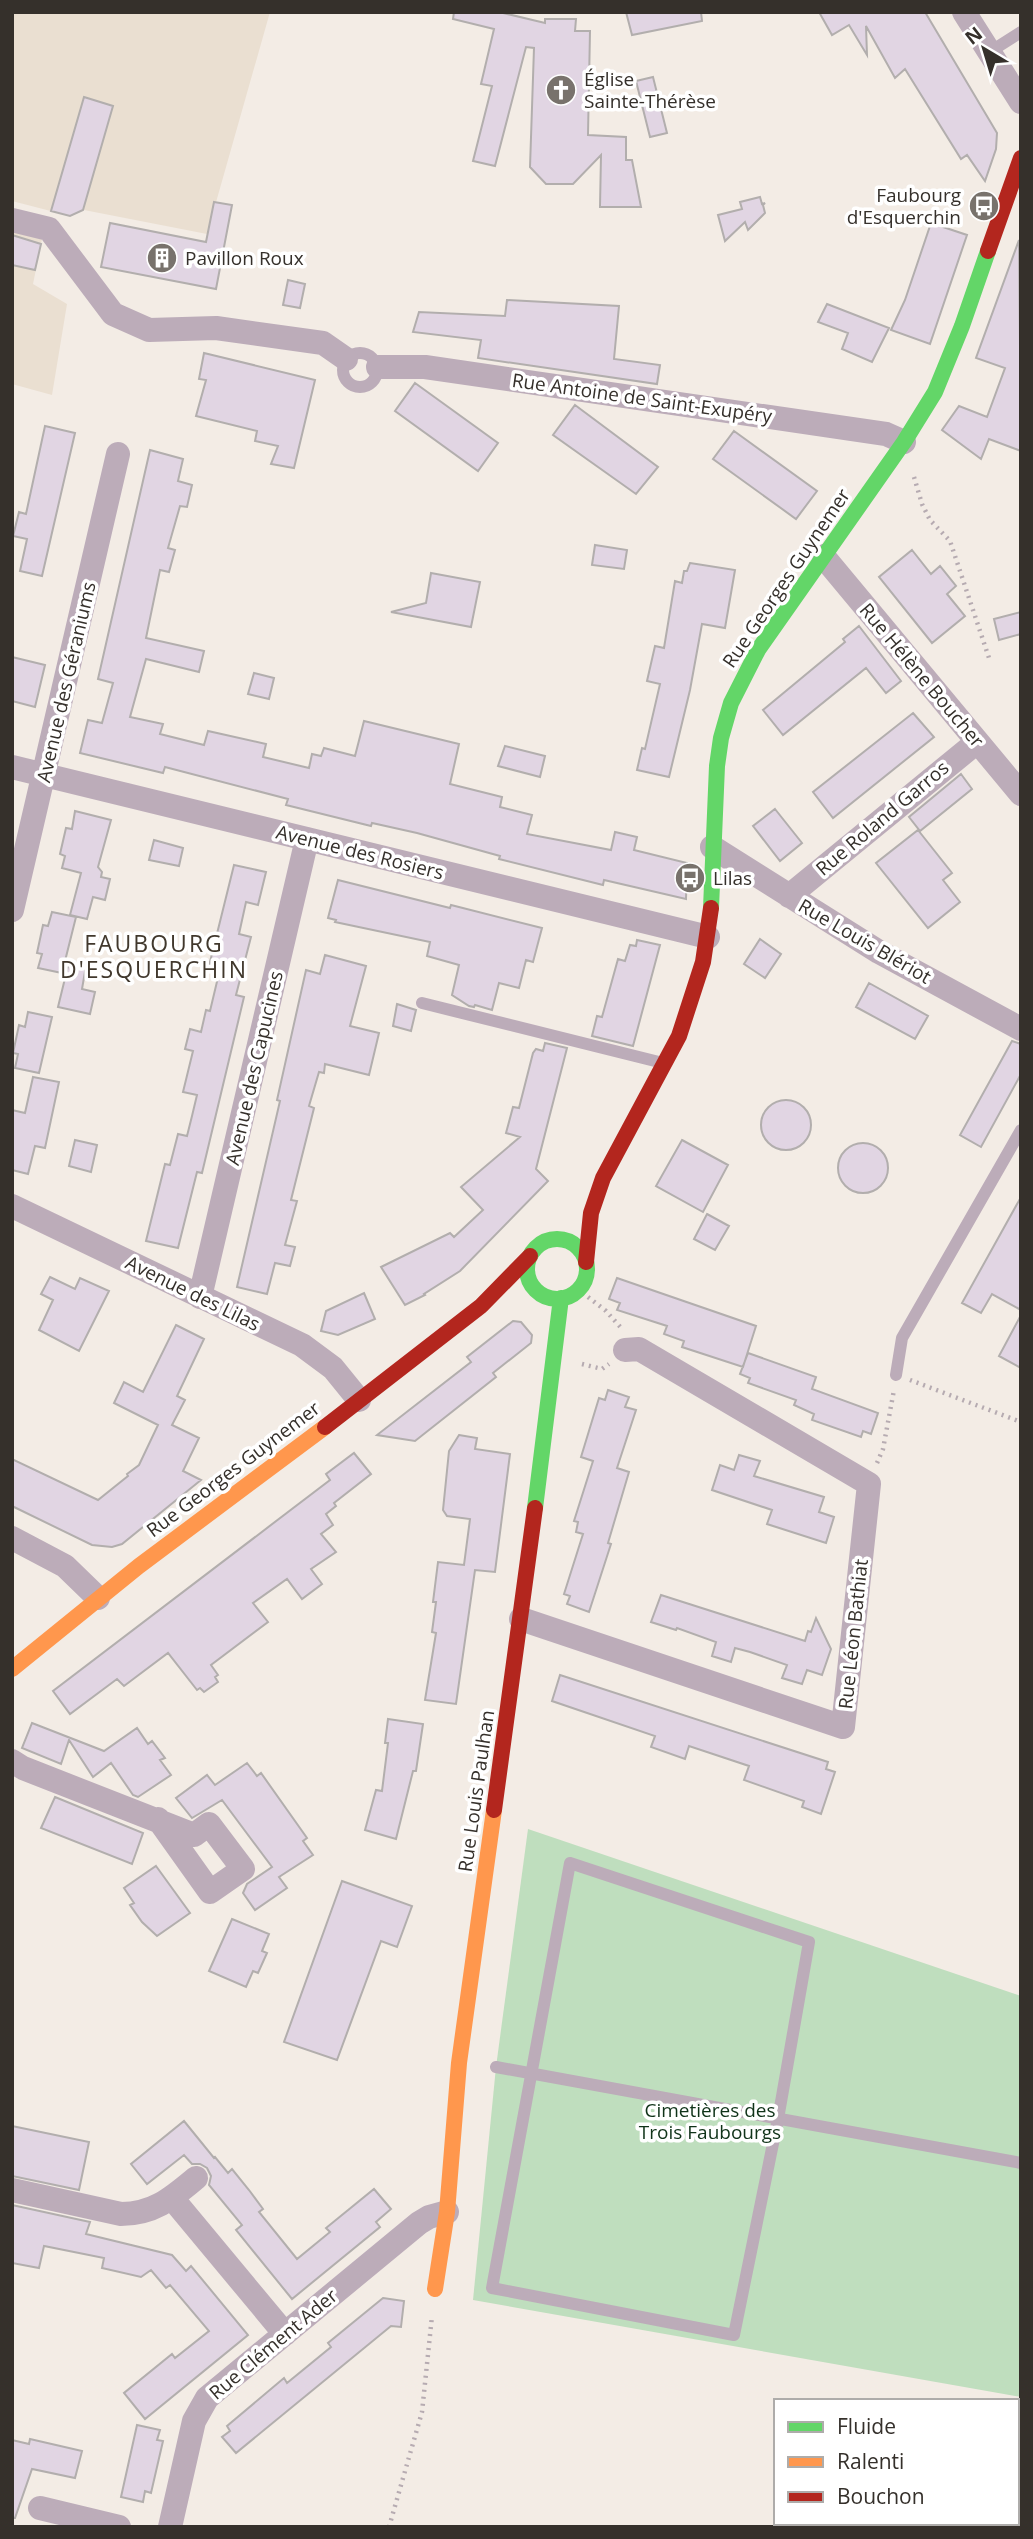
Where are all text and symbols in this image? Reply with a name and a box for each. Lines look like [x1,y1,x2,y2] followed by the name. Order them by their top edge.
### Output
[949,14,1019,84] north arrow
[959,21,988,51] text: N
[584,66,716,114] place label: Église Sainte-Thérèse
[544,73,578,107] church icon: Église Sainte-Thérèse
[847,182,961,230] place label: Faubourg d'Esquerchin
[967,189,1001,223] bus stop icon: Faubourg d'Esquerchin
[145,241,179,275] building icon: Pavillon Roux
[185,245,304,271] place label: Pavillon Roux
[510,367,774,429] street label: Rue Antoine de Saint-Exupéry
[716,483,856,673] street label: Rue Georges Guynemer
[30,579,102,785] street label: Avenue des Géraniums
[854,597,990,753] street label: Rue Hélène Boucher
[810,755,954,881] street label: Rue Roland Garros
[273,819,447,885] street label: Avenue des Rosiers
[673,861,707,895] bus stop icon: Lilas
[713,865,752,891] place label: Lilas
[794,892,936,990] street label: Rue Louis Blériot
[60,927,248,985] district label: FAUBOURG D'ESQUERCHIN
[219,968,289,1168] street label: Avenue des Capucines
[121,1249,265,1337] street label: Avenue des Lilas
[141,1395,325,1543] street label: Rue Georges Guynemer
[832,1557,874,1710] street label: Rue Léon Bathiat
[452,1708,500,1874] street label: Rue Louis Paulhan
[639,2097,781,2145] park label: Cimetières des Trois Faubourgs
[203,2282,343,2405] street label: Rue Clément Ader
[774,2399,1019,2525] legend
[837,2412,896,2440] text: Fluide
[837,2447,904,2475] text: Ralenti
[837,2482,925,2510] text: Bouchon

